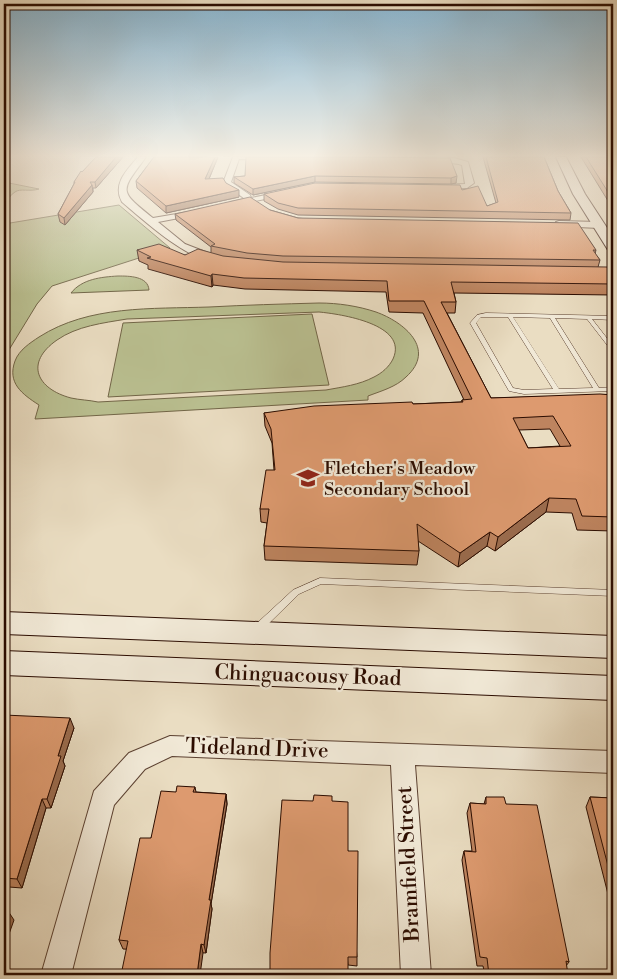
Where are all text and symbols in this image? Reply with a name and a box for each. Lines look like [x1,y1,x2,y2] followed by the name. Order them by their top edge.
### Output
[324,457,476,501] place label: Fletcher's Meadow Secondary School
[295,465,321,491] school or university icon: Fletcher's Meadow Secondary School
[214,660,402,692] street label: Chinguacousy Road
[185,734,329,764] street label: Tideland Drive
[392,785,426,943] street label: Bramfield Street

